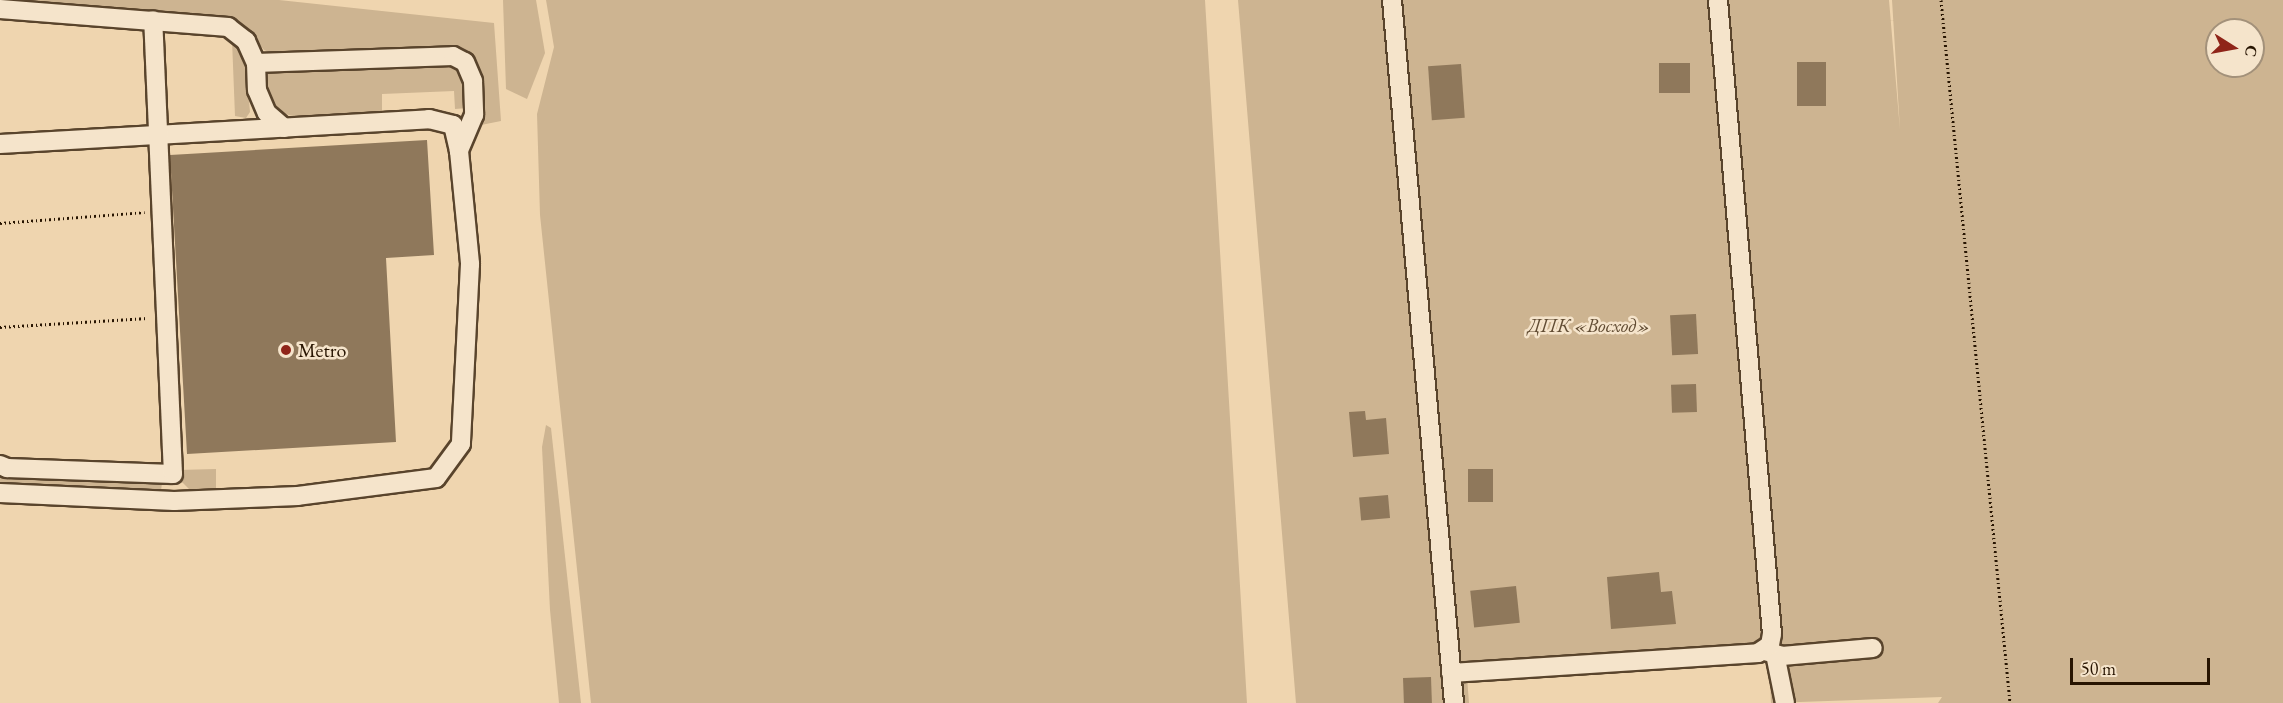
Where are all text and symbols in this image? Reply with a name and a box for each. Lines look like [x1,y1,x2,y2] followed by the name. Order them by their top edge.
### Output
[2205,18,2265,78] north arrow
[2240,44,2263,59] text: С
[1528,313,1650,337] park label: ДПК «Восход»
[298,338,346,362] place label: Metro
[279,343,293,357] marker: Metro
[2073,646,2212,684] scale bar
[2081,657,2116,680] text: 50 m

